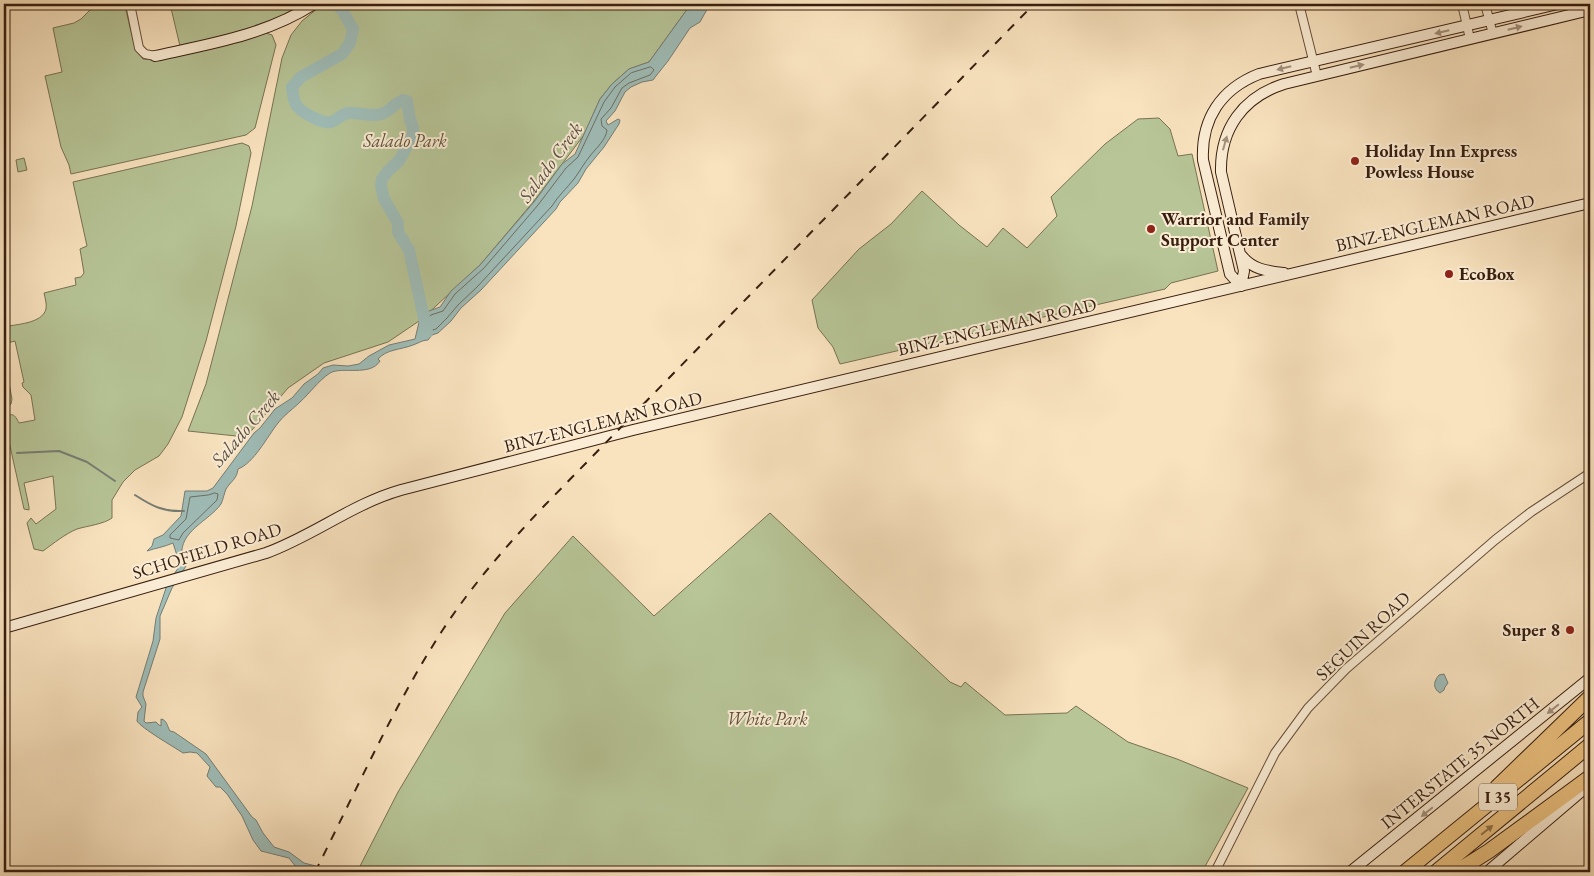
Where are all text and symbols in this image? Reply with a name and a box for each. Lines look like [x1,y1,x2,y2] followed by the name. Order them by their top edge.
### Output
[1507,24,1522,32] one-way arrow
[1434,28,1450,36] one-way arrow
[1349,62,1364,70] one-way arrow
[1277,64,1292,72] one-way arrow
[512,117,588,208] water label: Salado Creek
[362,129,447,152] park label: Salado Park
[1221,135,1229,150] one-way arrow
[1365,139,1517,183] place label: Holiday Inn Express Powless House
[1349,155,1361,167] marker: Holiday Inn Express Powless House
[1333,188,1537,257] street label: BINZ-ENGLEMAN ROAD
[1161,207,1310,251] place label: Warrior and Family Support Center
[1145,223,1157,235] marker: Warrior and Family Support Center
[1459,262,1515,285] place label: EcoBox
[1443,268,1455,280] marker: EcoBox
[895,292,1099,361] street label: BINZ-ENGLEMAN ROAD
[205,384,286,473] water label: Salado Creek
[501,386,704,457] street label: BINZ-ENGLEMAN ROAD
[130,517,284,584] street label: SCHOFIELD ROAD
[1311,586,1415,685] street label: SEGUIN ROAD
[1503,618,1560,641] place label: Super 8
[1564,624,1576,636] marker: Super 8
[1376,692,1544,834] street label: INTERSTATE 35 NORTH
[1546,703,1559,714] one-way arrow
[726,707,808,730] park label: White Park
[1479,784,1517,810] road number: I 35
[1421,806,1434,817] one-way arrow
[1480,825,1493,836] one-way arrow

